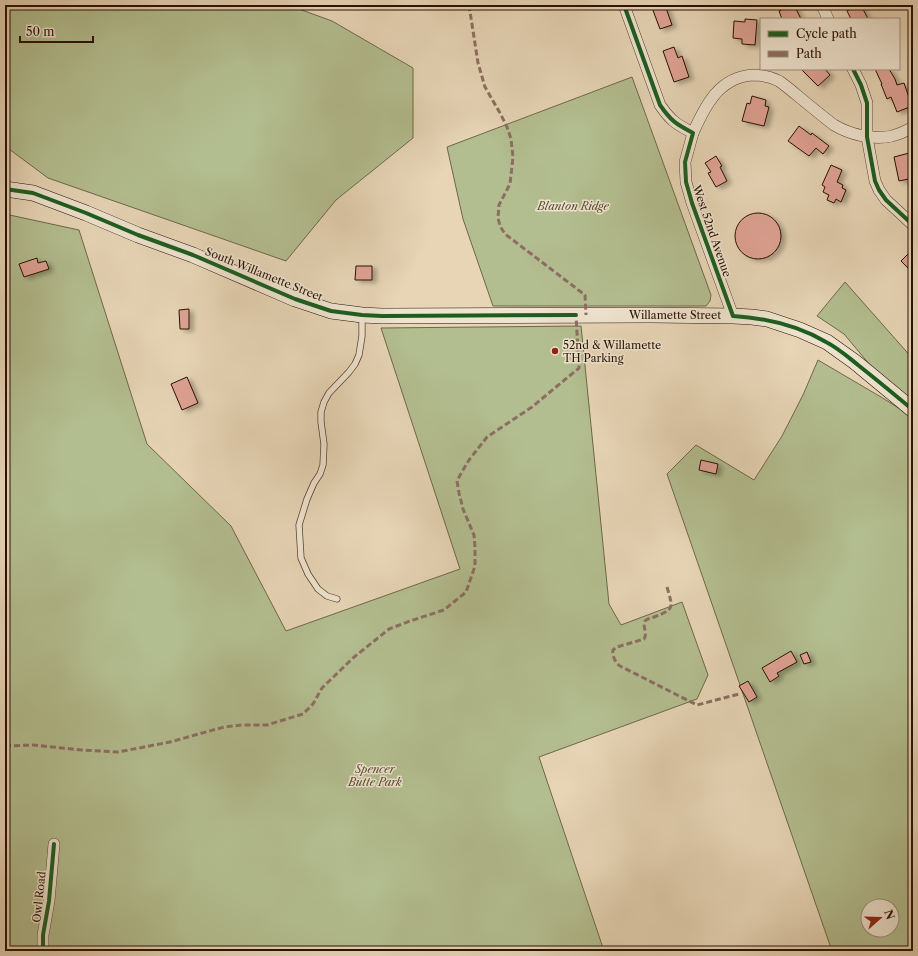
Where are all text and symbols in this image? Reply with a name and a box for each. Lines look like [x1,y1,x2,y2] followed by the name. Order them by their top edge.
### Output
[20,18,93,44] scale bar
[760,18,900,70] legend
[26,24,55,39] text: 50 m
[796,26,857,41] text: Cycle path
[796,46,822,61] text: Path
[689,182,734,279] street label: West 52nd Avenue
[536,199,609,213] park label: Blanton Ridge
[203,244,325,304] street label: South Willamette Street
[628,308,721,322] street label: Willamette Street
[563,338,661,365] place label: 52nd & Willamette TH Parking
[550,346,560,356] marker: 52nd & Willamette TH Parking
[347,762,402,789] park label: Spencer Butte Park
[29,870,49,923] street label: Owl Road
[860,898,900,938] north arrow
[881,908,898,922] text: N

